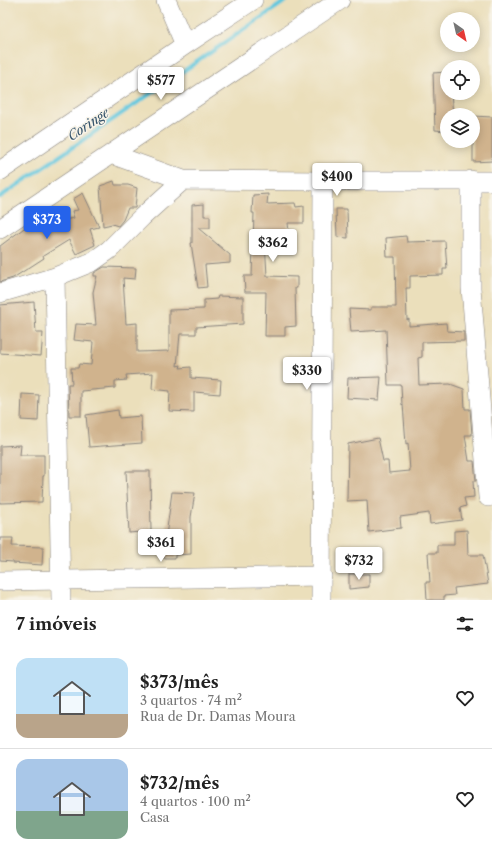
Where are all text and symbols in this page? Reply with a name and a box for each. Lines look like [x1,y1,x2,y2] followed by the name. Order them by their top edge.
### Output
[440,12,480,52] north arrow
[440,12,480,148] map controls
[440,60,480,100] button: locate
[137,67,185,101] pin: $577
[147,72,175,88] text: $577
[64,104,112,144] water label: Coringe
[440,108,480,148] button: layers
[313,163,361,197] pin: $400
[321,168,353,184] text: $400
[23,206,71,240] pin: $373
[33,211,61,227] text: $373
[249,229,297,263] pin: $362
[258,234,288,250] text: $362
[283,357,331,391] pin: $330
[292,362,322,378] text: $330
[137,529,185,563] pin: $361
[147,534,175,550] text: $361
[335,547,383,581] pin: $732
[344,552,374,568] text: $732
[454,613,476,635] icon: filters
[16,614,97,634] text: 7 imóveis
[140,672,219,692] text: $373/mês
[48,674,96,722] icon: home
[454,687,476,709] icon: heart
[140,692,242,708] text: 3 quartos · 74 m²
[140,708,296,724] text: Rua de Dr. Damas Moura
[140,773,219,793] text: $732/mês
[48,775,96,823] icon: home
[454,788,476,810] icon: heart
[140,793,251,809] text: 4 quartos · 100 m²
[140,809,169,825] text: Casa

